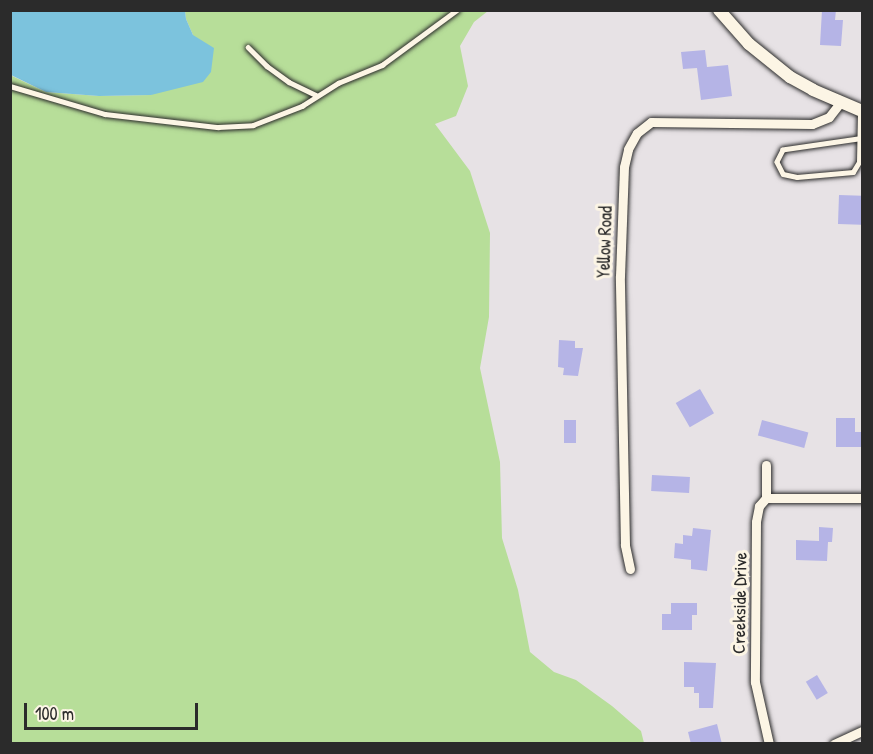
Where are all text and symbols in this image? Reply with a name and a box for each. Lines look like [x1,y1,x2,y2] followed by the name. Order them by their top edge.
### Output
[593,206,617,278] street label: Yellow Road
[728,552,752,654] street label: Creekside Drive
[27,691,201,729] scale bar
[35,701,74,726] text: 100 m

